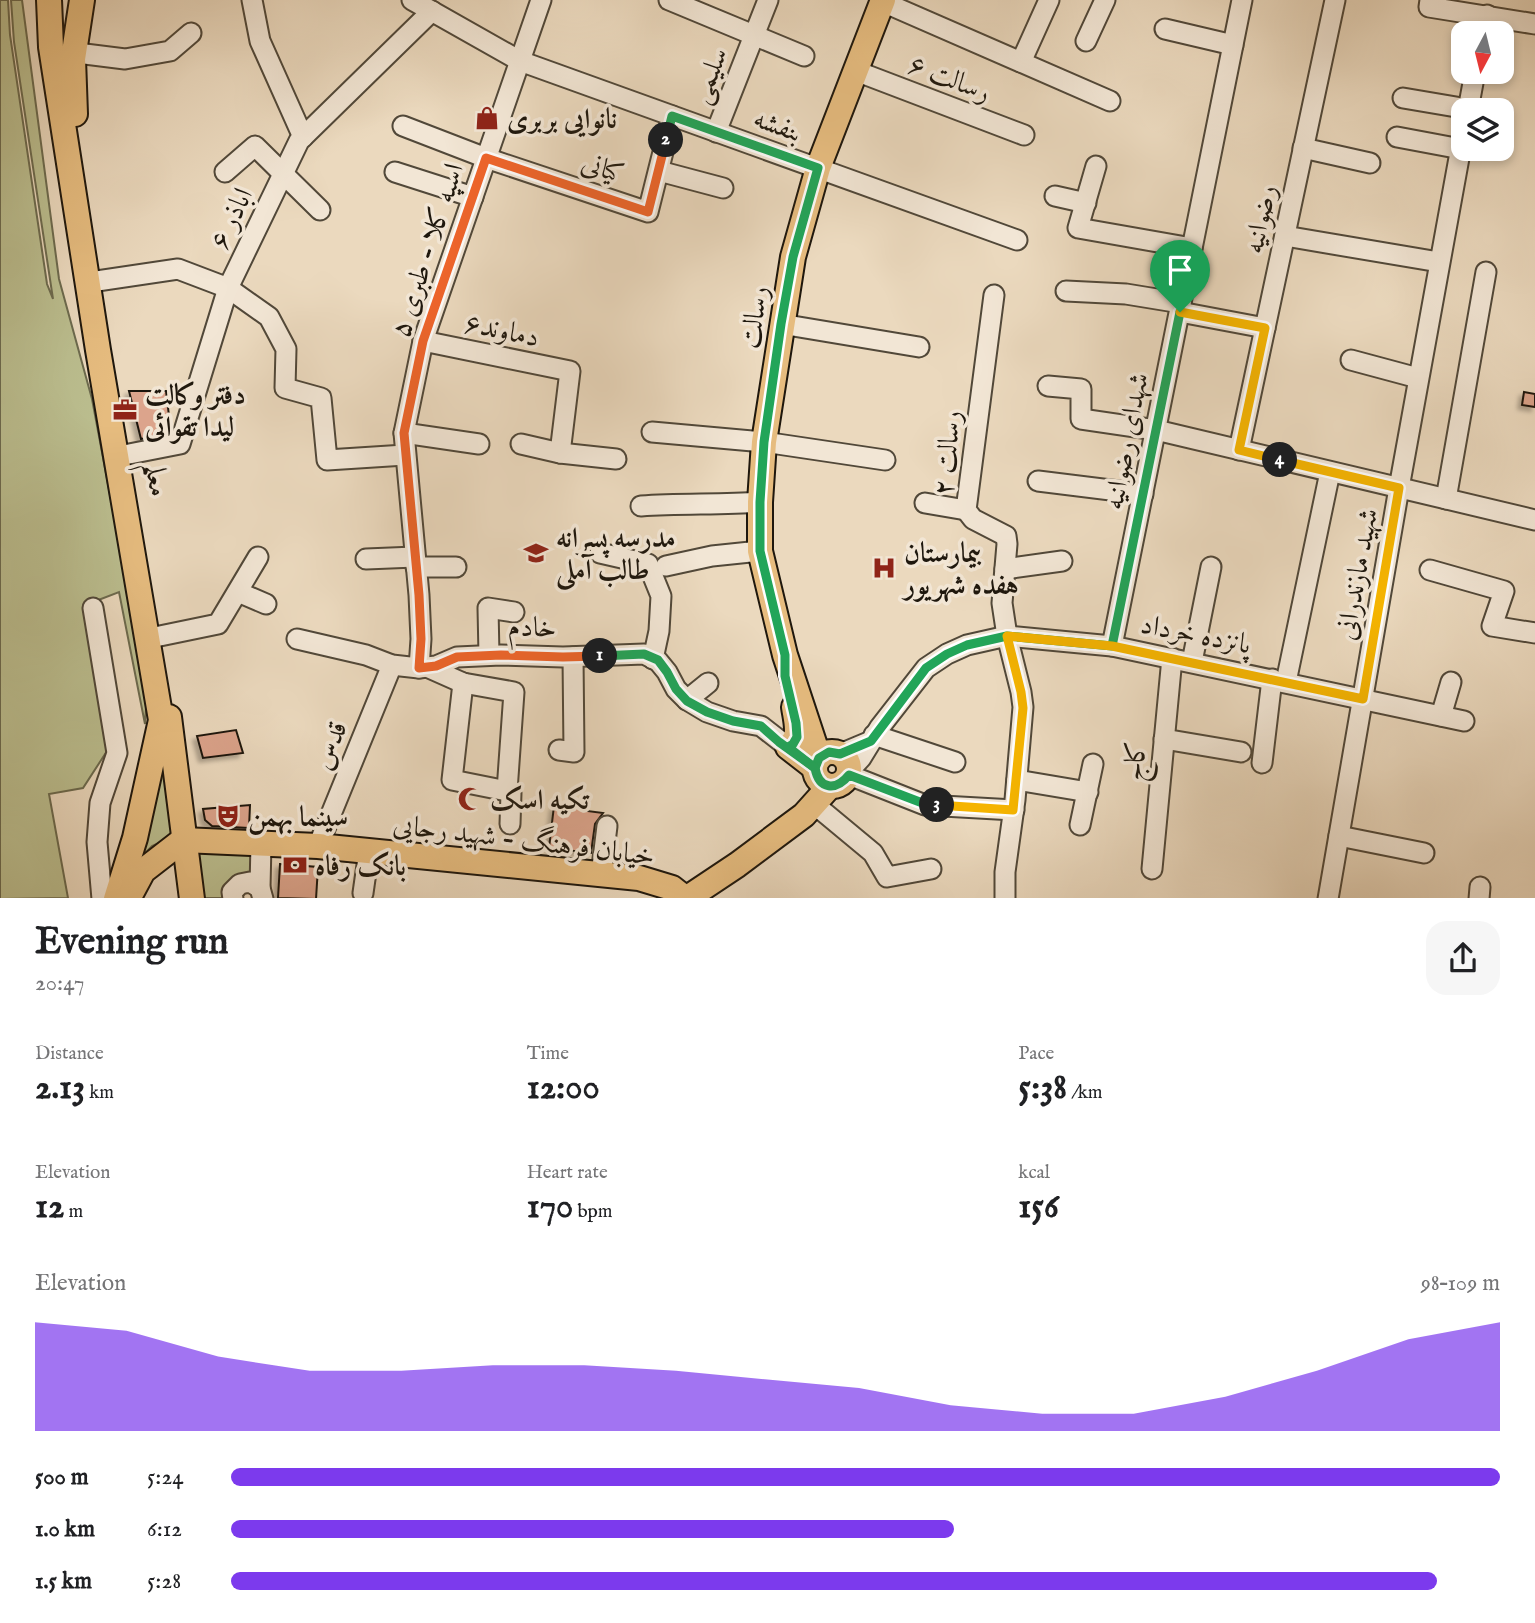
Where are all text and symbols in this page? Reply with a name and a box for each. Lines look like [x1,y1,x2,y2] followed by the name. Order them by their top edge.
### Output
[1451,21,1514,84] north arrow
[1451,21,1514,161] map controls
[683,43,737,109] street label: سلیمی
[903,48,995,111] street label: رسالت ۶
[1451,98,1514,161] button: layers
[748,102,806,151] street label: بنفشه
[507,103,617,138] place label: نانوایی بربری
[473,104,501,132] shop icon: نانوایی بربری
[648,122,684,158] pin: 2
[661,127,670,151] text: 2
[576,146,628,193] street label: کیانی
[384,159,473,342] street label: اسپه کلا - طبری ۵
[1237,182,1286,257] street label: رضوانیه
[202,183,262,256] street label: اباذر ۶
[1150,240,1210,312] pin
[1161,251,1199,289] icon: arrive
[733,283,778,351] street label: رسالت
[461,306,542,356] street label: دماوند۶
[1097,370,1158,513] street label: شهدای رضوانیه
[144,379,246,446] place label: دفتر وکالت لیدا تقوائی
[111,396,139,424] office icon: دفتر وکالت لیدا تقوائی
[927,409,970,498] street label: رسالت ۲
[1262,442,1298,477] pin: 4
[1275,447,1284,471] text: 4
[127,460,176,501] street label: معلم
[1330,506,1387,643] street label: شهید مازندرانی
[555,522,676,591] place label: مدرسه پسرانه طالب آملی
[901,537,1019,604] place label: بیمارستان هفده شهریور
[522,539,550,567] school or university icon: مدرسه پسرانه طالب آملی
[870,554,898,582] hospital icon: بیمارستان هفده شهریور
[1137,608,1255,665] street label: پانزده خرداد
[507,611,557,651] street label: خادم
[582,638,618,674] pin: 1
[596,643,603,667] text: 1
[306,717,357,775] street label: قدس
[1117,740,1162,783] street label: کاج
[490,784,590,819] place label: تکیه اسک
[456,785,484,813] mosque icon: تکیه اسک
[920,788,954,822] pin: 3
[933,792,940,816] text: 3
[248,801,348,836] place label: سینما بهمن
[214,802,242,830] theatre icon: سینما بهمن
[391,806,657,875] street label: خیابان فرهنگ - شهید رجایی
[315,850,406,885] place label: بانک رفاه
[281,851,309,879] bank icon: بانک رفاه
[35,919,229,967] text: Evening run
[1426,921,1500,995] button: share
[35,969,84,998] text: 20:47
[35,1042,104,1066] text: Distance
[527,1042,569,1066] text: Time
[1018,1042,1054,1066] text: Pace
[35,1066,85,1111] text: 2.13
[527,1066,600,1111] text: 12:00
[1018,1066,1067,1111] text: 5:38
[85,1081,114,1105] text: km
[1067,1081,1103,1105] text: /km
[35,1161,110,1185] text: Elevation
[527,1161,608,1185] text: Heart rate
[1018,1161,1050,1185] text: kcal
[35,1185,64,1230] text: 12
[527,1185,573,1230] text: 170
[1018,1185,1059,1230] text: 156
[64,1200,83,1224] text: m
[573,1200,613,1224] text: bpm
[35,1269,126,1298] text: Elevation
[1421,1269,1500,1298] text: 98–109 m
[35,1463,89,1492] text: 500 m
[147,1463,183,1492] text: 5:24
[35,1515,95,1544] text: 1.0 km
[147,1515,182,1544] text: 6:12
[35,1567,92,1596] text: 1.5 km
[147,1567,181,1596] text: 5:28

